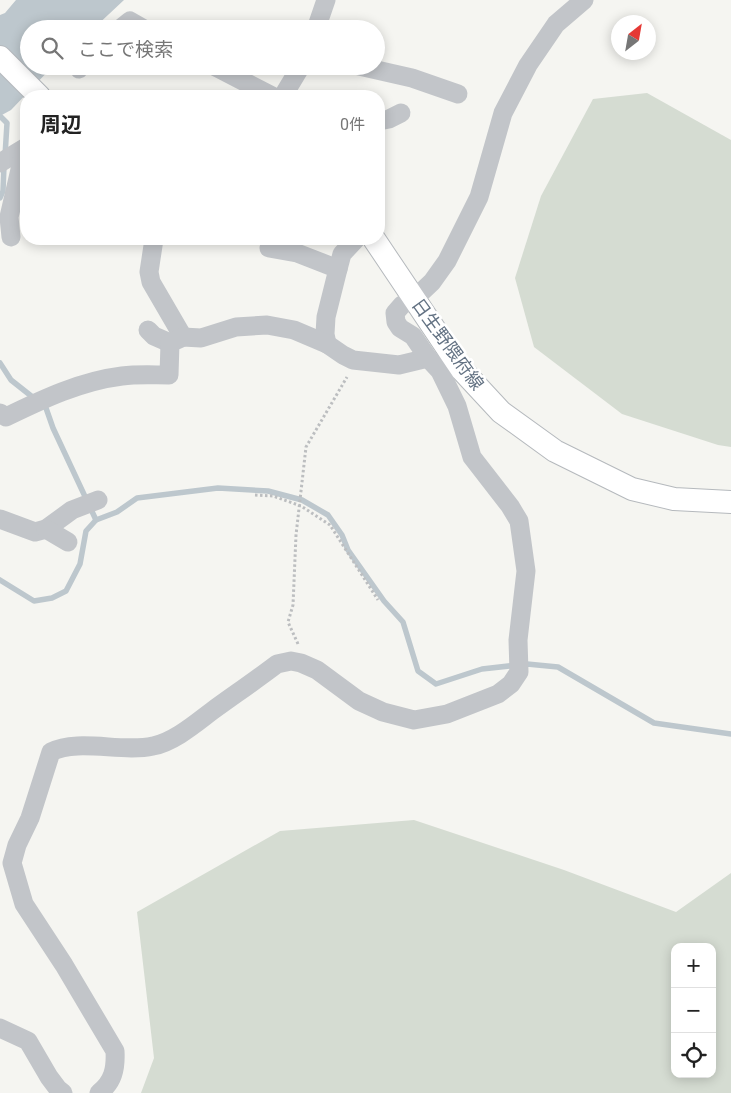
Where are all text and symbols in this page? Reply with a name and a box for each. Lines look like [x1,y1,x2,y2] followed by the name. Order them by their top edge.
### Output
[611,15,656,60] north arrow
[20,20,385,75] search box
[38,34,66,62] icon: search
[78,38,173,61] text: ここで検索
[40,113,82,137] text: 周辺
[340,115,365,134] text: 0件
[408,294,488,394] street label: 日生野隈府線
[671,943,716,1078] map controls
[671,943,716,988] button: +
[671,988,716,1033] button: −
[671,1033,716,1078] button: locate

